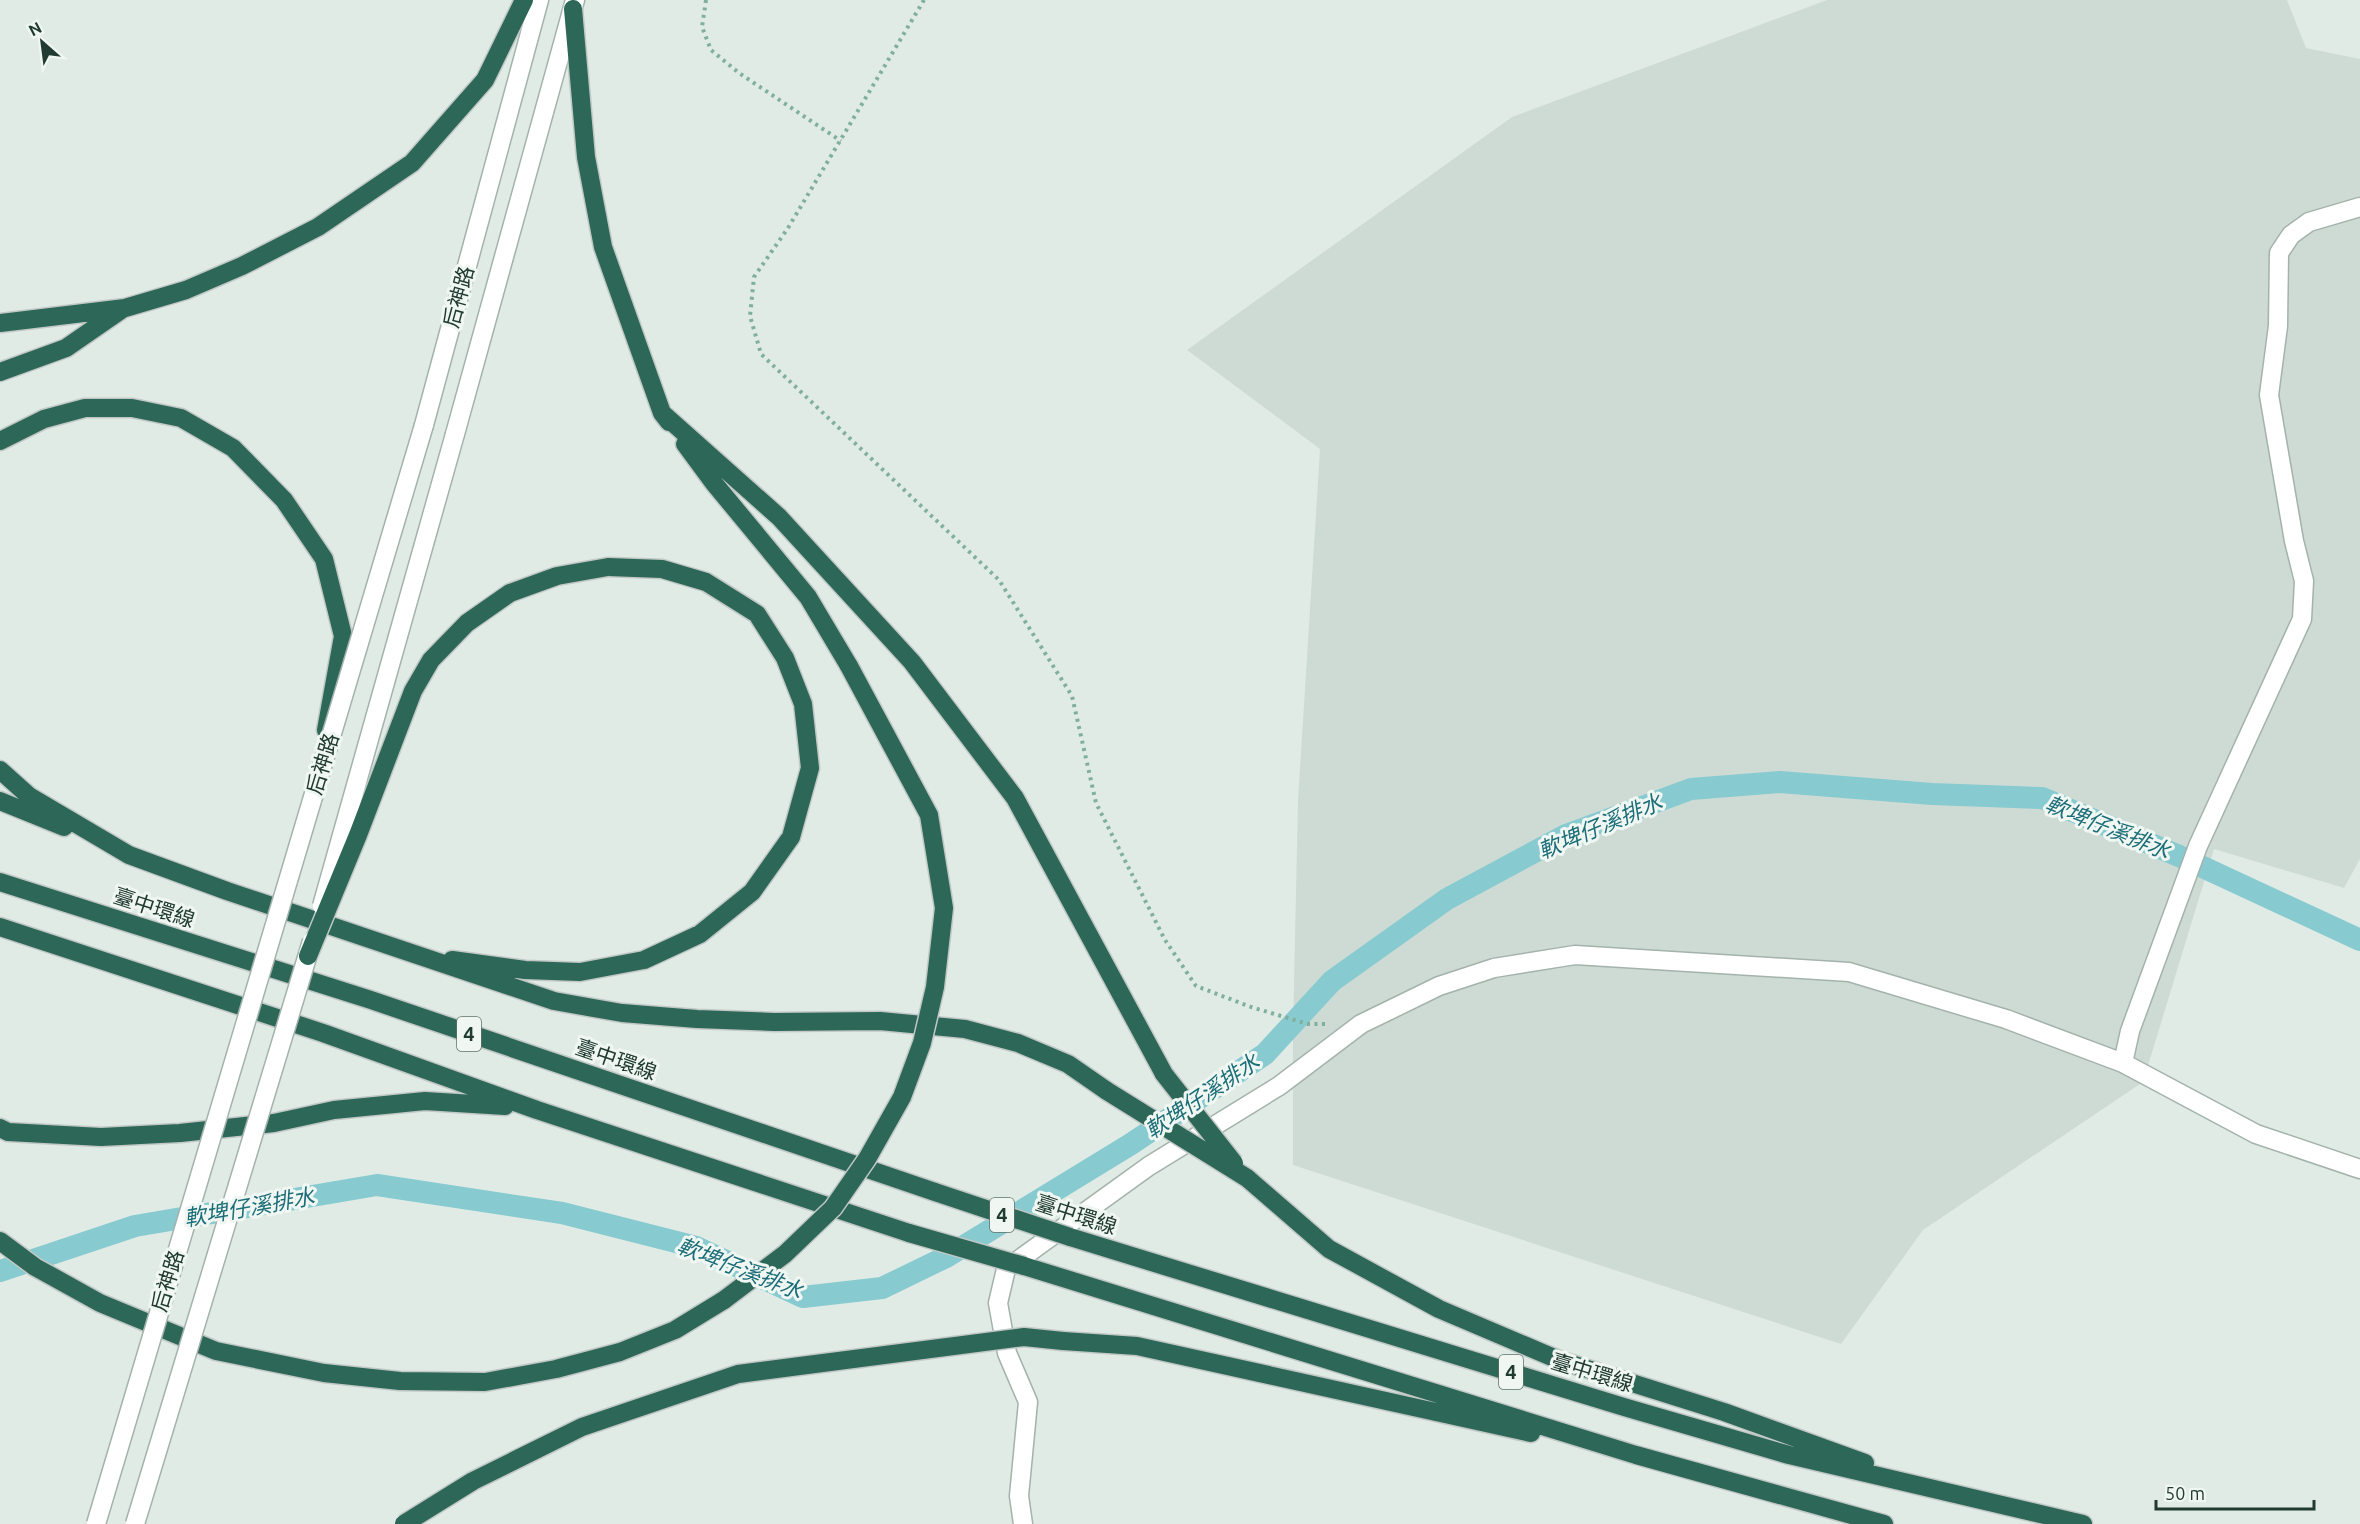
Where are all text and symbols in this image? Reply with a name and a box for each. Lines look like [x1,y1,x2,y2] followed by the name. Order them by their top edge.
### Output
[12,12,72,72] north arrow
[25,18,44,40] text: N
[438,263,478,330] street label: 后神路
[301,730,343,797] street label: 后神路
[1534,788,1666,863] water label: 軟埤仔溪排水
[2042,790,2175,863] water label: 軟埤仔溪排水
[111,883,198,931] street label: 臺中環線
[457,1017,481,1051] road number: 4
[573,1034,660,1084] street label: 臺中環線
[1140,1048,1264,1143] water label: 軟埤仔溪排水
[182,1183,317,1230] water label: 軟埤仔溪排水
[1033,1190,1120,1238] street label: 臺中環線
[990,1198,1014,1232] road number: 4
[674,1232,807,1303] water label: 軟埤仔溪排水
[146,1247,188,1314] street label: 后神路
[1549,1348,1636,1396] street label: 臺中環線
[1499,1355,1523,1389] road number: 4
[2156,1473,2314,1511] scale bar
[2165,1483,2205,1503] text: 50 m

